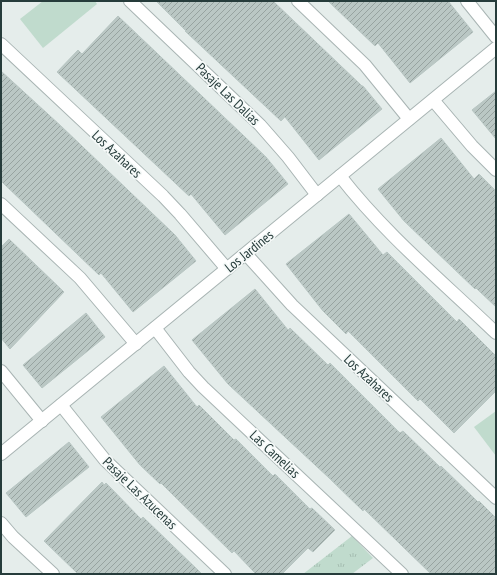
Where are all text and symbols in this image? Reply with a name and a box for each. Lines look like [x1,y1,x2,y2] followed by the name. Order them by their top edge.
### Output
[192,59,264,129] street label: Pasaje Las Dalias
[88,126,146,182] street label: Los Azahares
[221,226,277,276] street label: Los Jardines
[340,350,398,406] street label: Los Azahares
[246,426,304,482] street label: Las Camelias
[99,453,181,533] street label: Pasaje Las Azucenas

